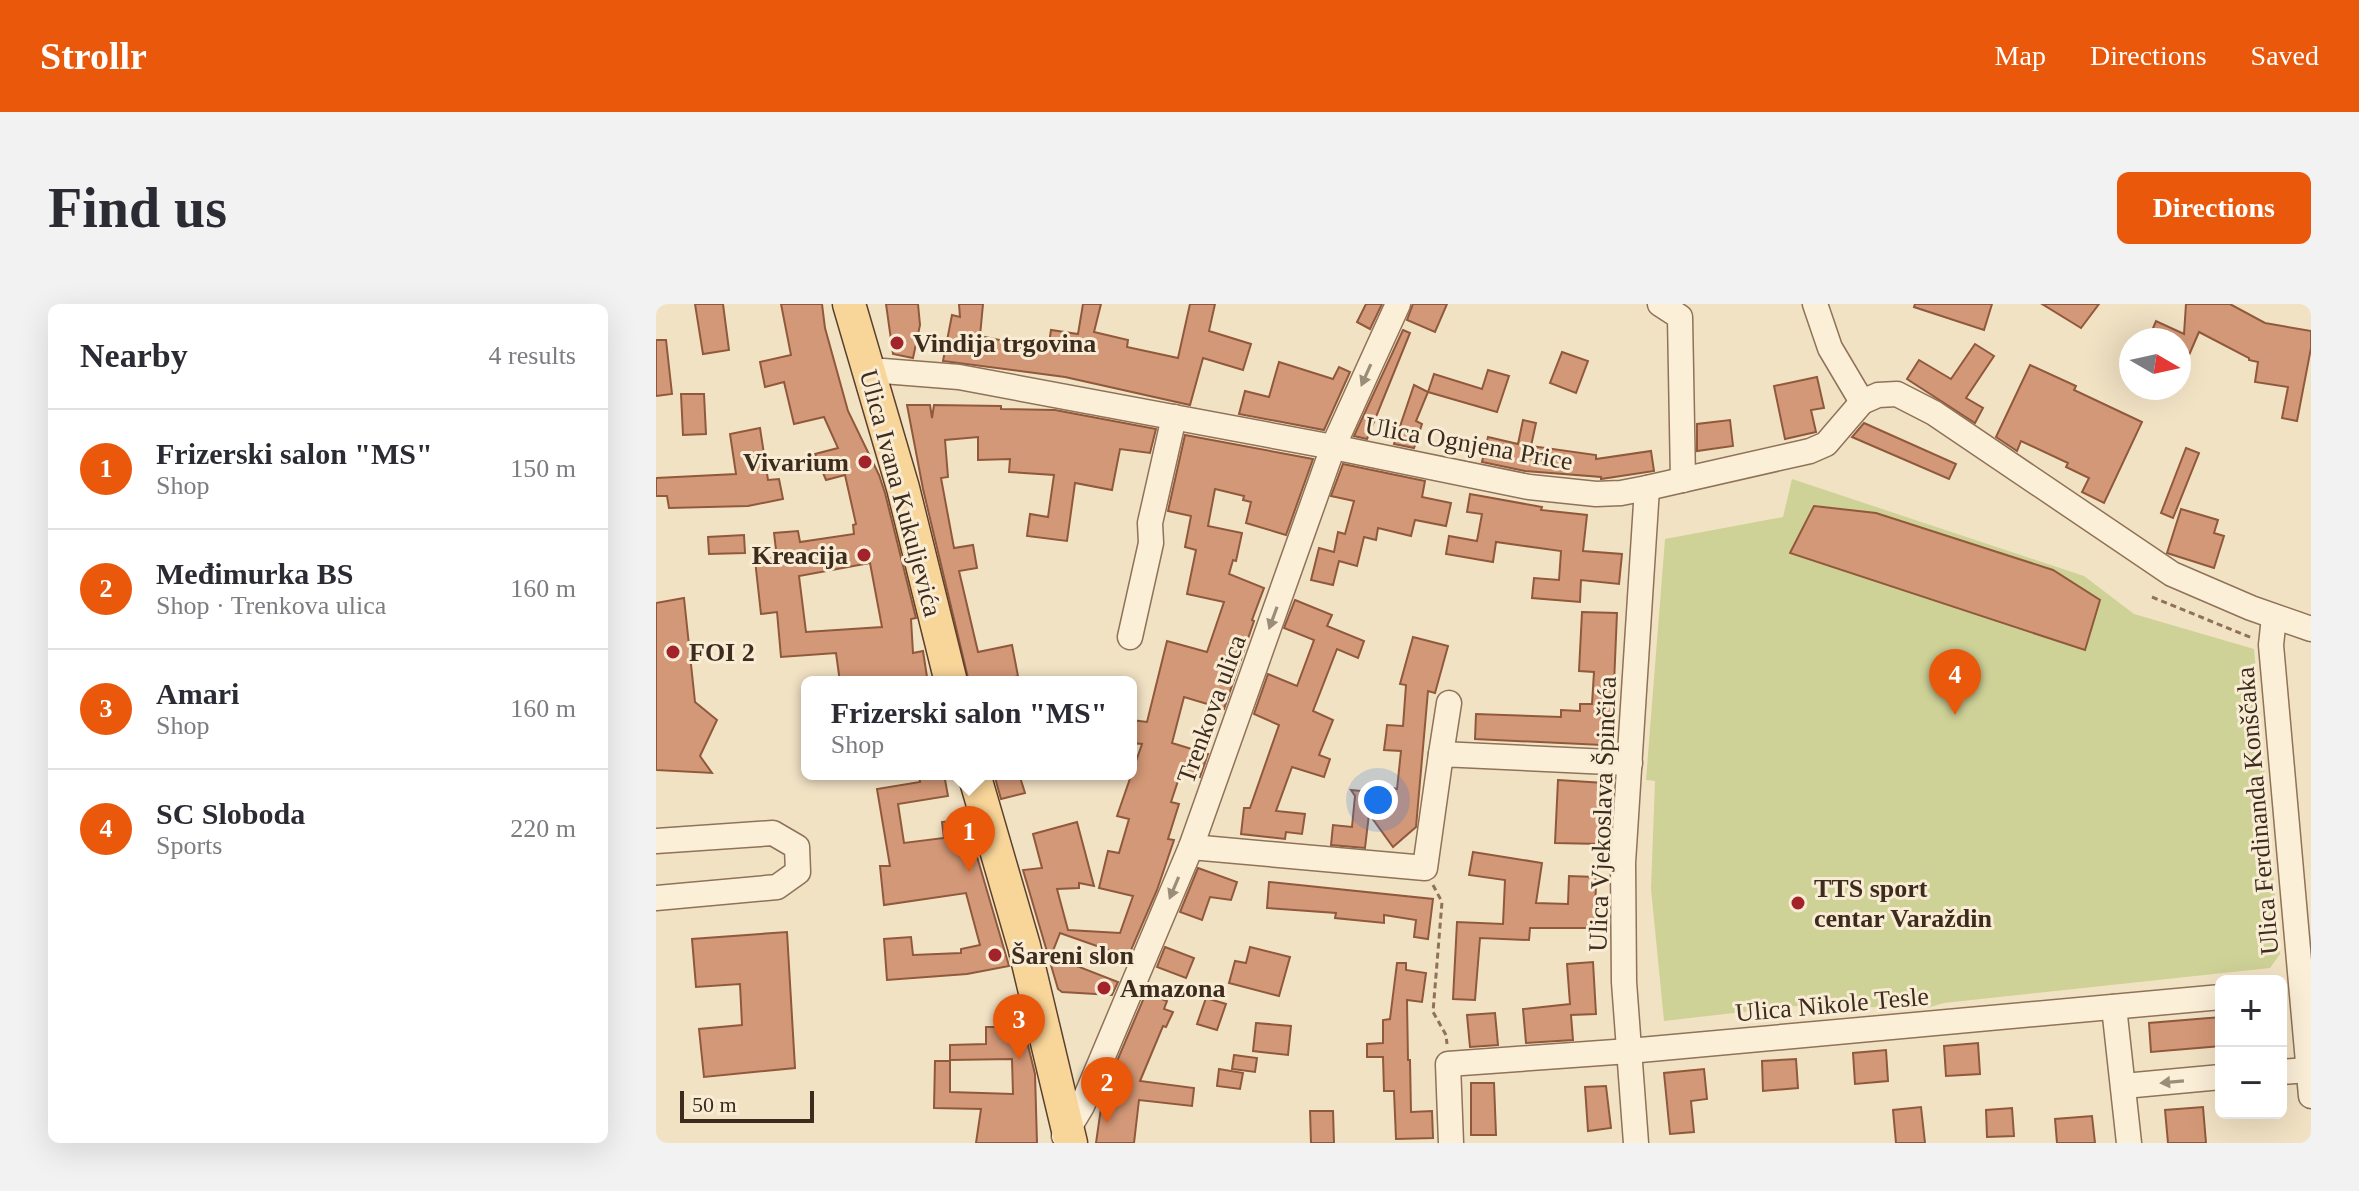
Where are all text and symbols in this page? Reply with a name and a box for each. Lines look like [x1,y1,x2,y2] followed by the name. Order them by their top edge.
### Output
[40,35,147,77] text: Strollr
[1995,40,2046,71] text: Map
[2090,40,2207,71] text: Directions
[2251,40,2319,71] text: Saved
[2117,172,2311,244] button: Directions
[48,177,227,239] text: Find us
[2119,328,2191,400] north arrow
[913,329,1096,358] place label: Vindija trgovina
[888,334,906,352] marker: Vindija trgovina
[80,337,188,374] text: Nearby
[489,341,576,370] text: 4 results
[1359,363,1373,387] one-way arrow
[854,367,948,620] street label: Ulica Ivana Kukuljevića
[1363,411,1575,476] street label: Ulica Ognjena Price
[156,437,433,470] text: Frizerski salon "MS"
[743,448,849,477] place label: Vivarium
[856,453,874,471] marker: Vivarium
[100,454,113,483] text: 1
[510,454,576,483] text: 150 m
[156,471,209,500] text: Shop
[752,541,848,570] place label: Kreacija
[855,546,873,564] marker: Kreacija
[156,557,354,590] text: Međimurka BS
[100,574,113,603] text: 2
[510,574,576,603] text: 160 m
[156,591,386,620] text: Shop · Trenkova ulica
[1266,606,1278,630] one-way arrow
[1171,631,1252,787] street label: Trenkova ulica
[689,638,755,667] place label: FOI 2
[664,643,682,661] marker: FOI 2
[1929,649,1981,715] pin: 4
[2230,665,2285,956] street label: Ulica Ferdinanda Konščaka
[1583,675,1622,952] street label: Ulica Vjekoslava Špinčića
[801,676,1137,780] popup
[156,677,239,710] text: Amari
[100,694,113,723] text: 3
[510,694,576,723] text: 160 m
[831,696,1107,729] text: Frizerski salon "MS"
[156,711,209,740] text: Shop
[831,730,884,759] text: Shop
[1358,780,1398,820] your location
[156,797,305,830] text: SC Sloboda
[943,806,995,872] pin: 1
[100,814,113,843] text: 4
[510,814,576,843] text: 220 m
[156,831,222,860] text: Sports
[1814,874,1992,933] place label: TTS sport centar Varaždin
[1167,876,1180,900] one-way arrow
[1789,894,1807,912] marker: TTS sport centar Varaždin
[1011,941,1135,970] place label: Šareni slon
[986,946,1004,964] marker: Šareni slon
[1120,974,1225,1003] place label: Amazona
[2215,975,2287,1119] map controls
[2215,975,2287,1047] button: +
[1095,979,1113,997] marker: Amazona
[1734,982,1930,1027] street label: Ulica Nikole Tesle
[993,994,1045,1060] pin: 3
[2215,1047,2287,1119] button: −
[1081,1057,1133,1123] pin: 2
[2159,1075,2184,1088] one-way arrow
[680,1087,814,1123] scale bar
[692,1092,737,1117] text: 50 m

